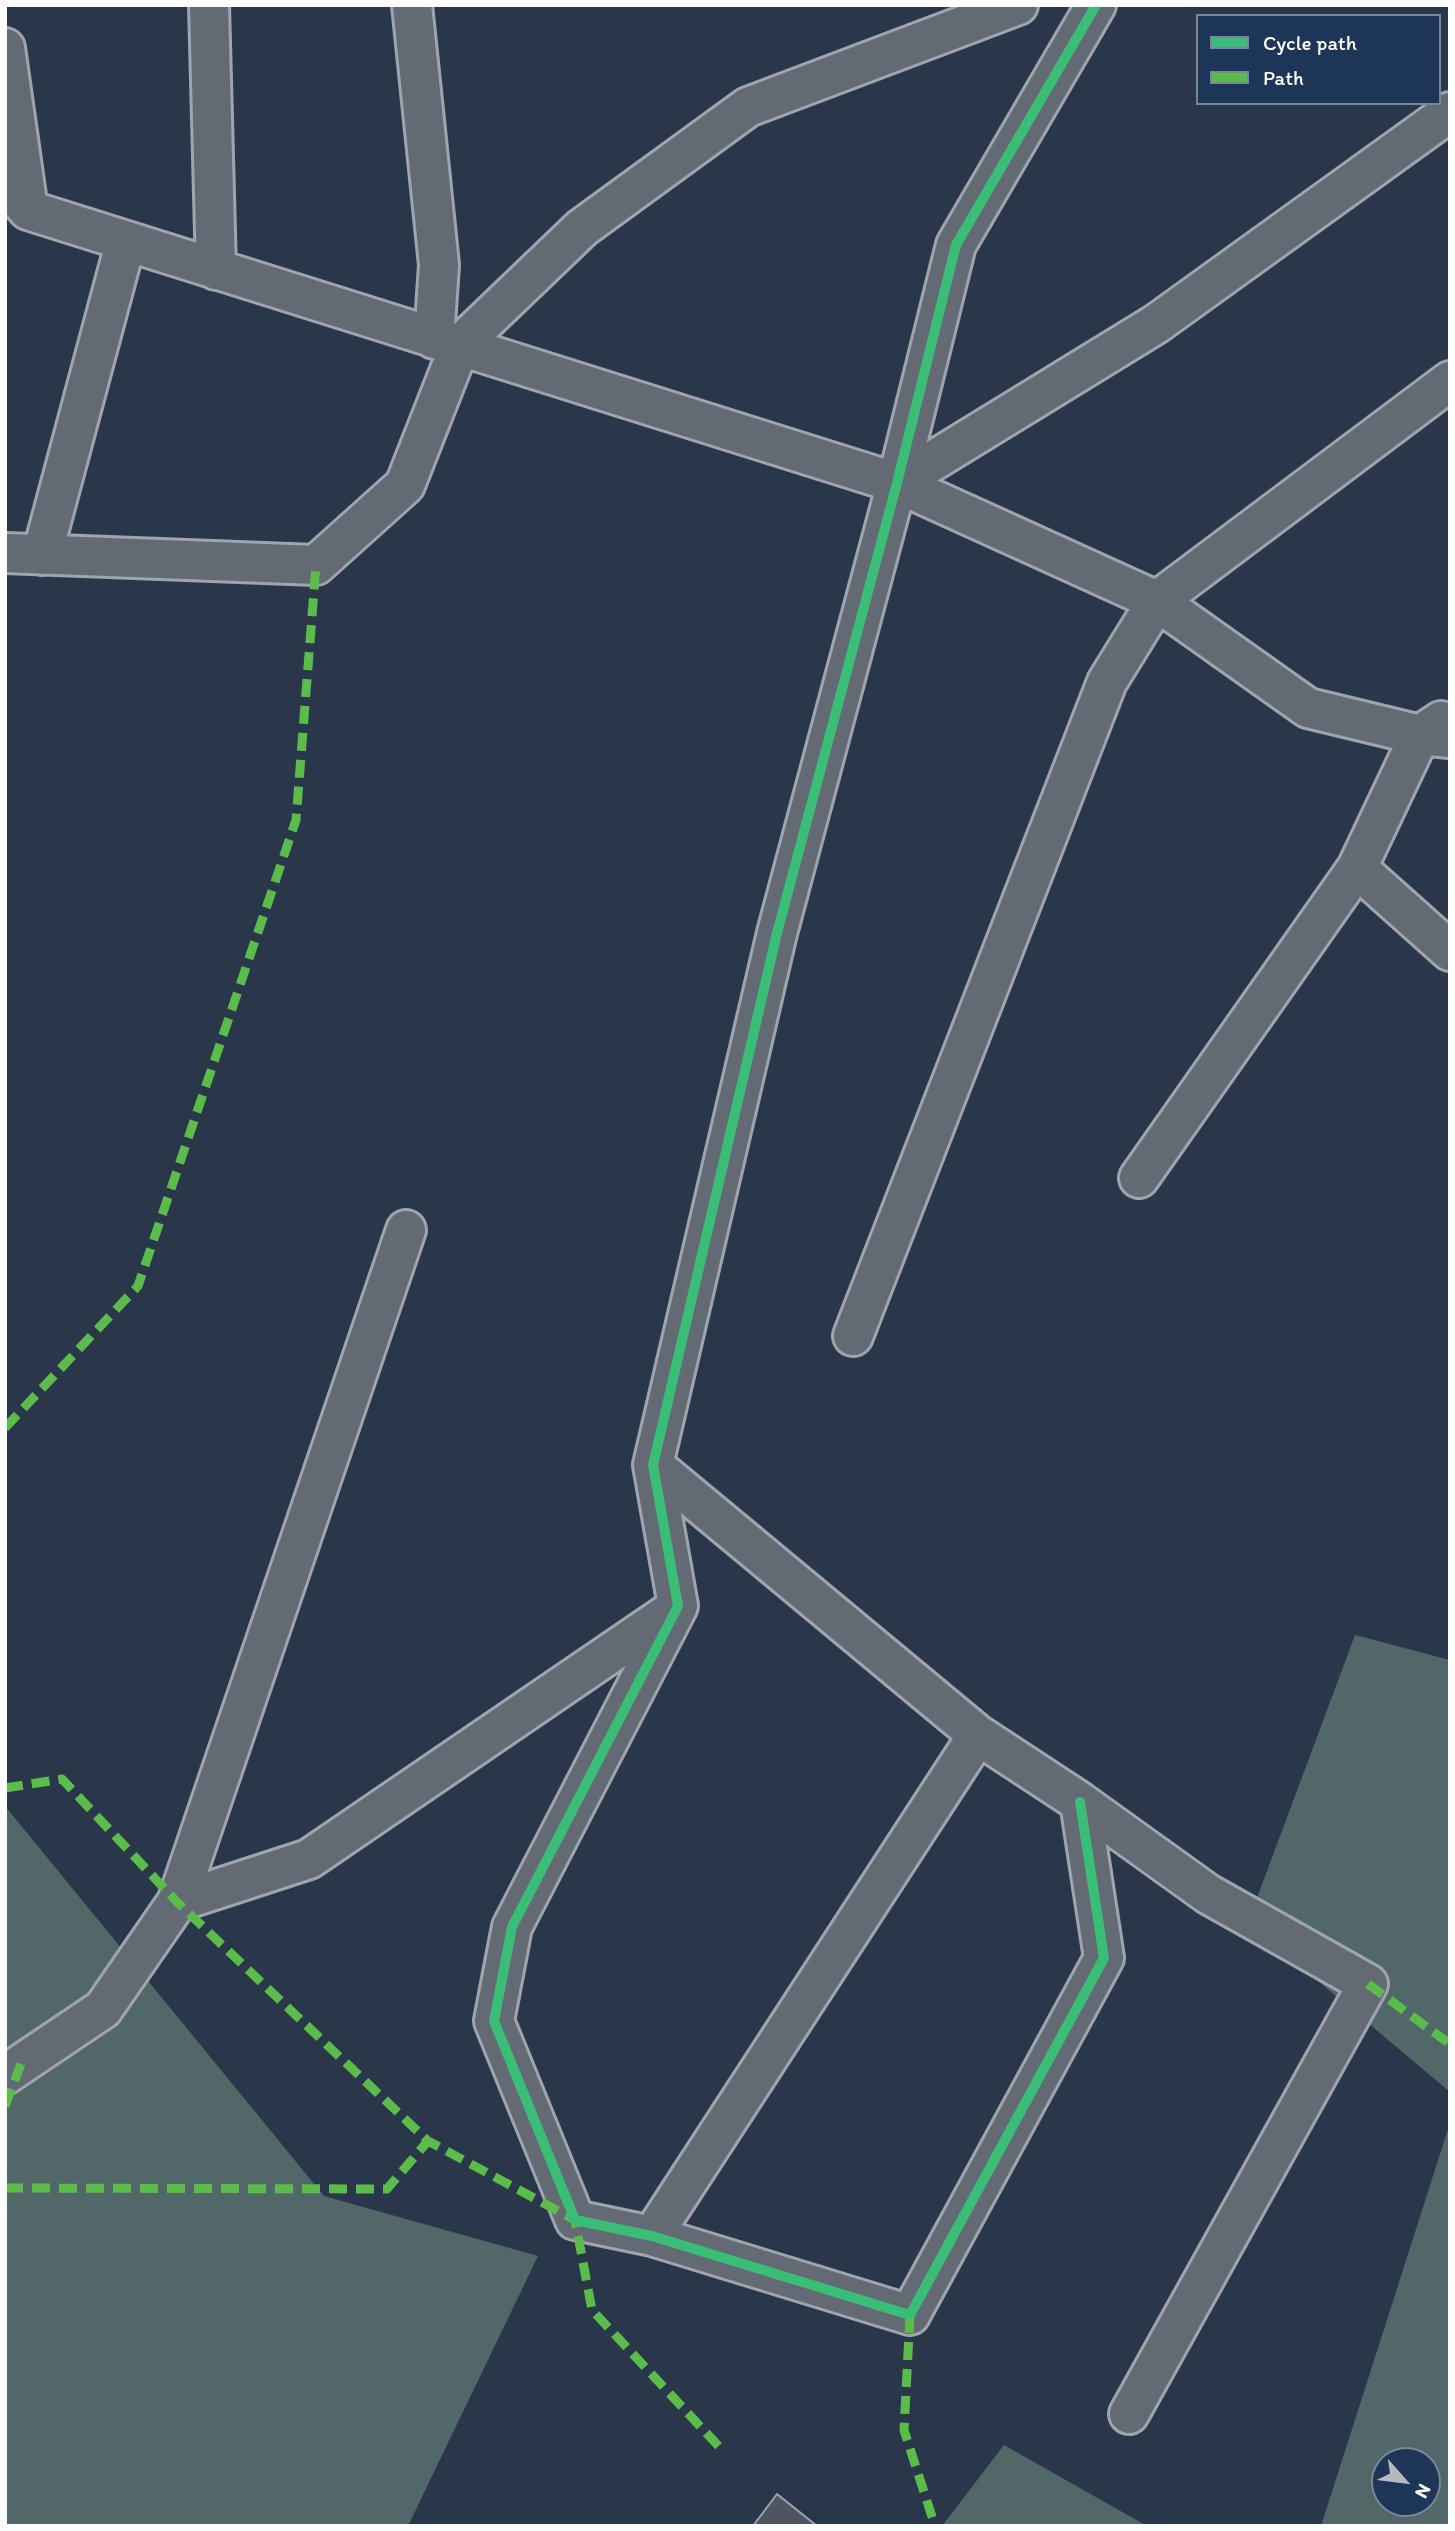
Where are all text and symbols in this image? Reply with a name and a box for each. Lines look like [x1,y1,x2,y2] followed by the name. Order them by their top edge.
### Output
[1196,14,1441,105] legend
[1263,30,1357,55] text: Cycle path
[1263,65,1304,90] text: Path
[1371,2447,1441,2517] north arrow
[1410,2480,1436,2502] text: N

